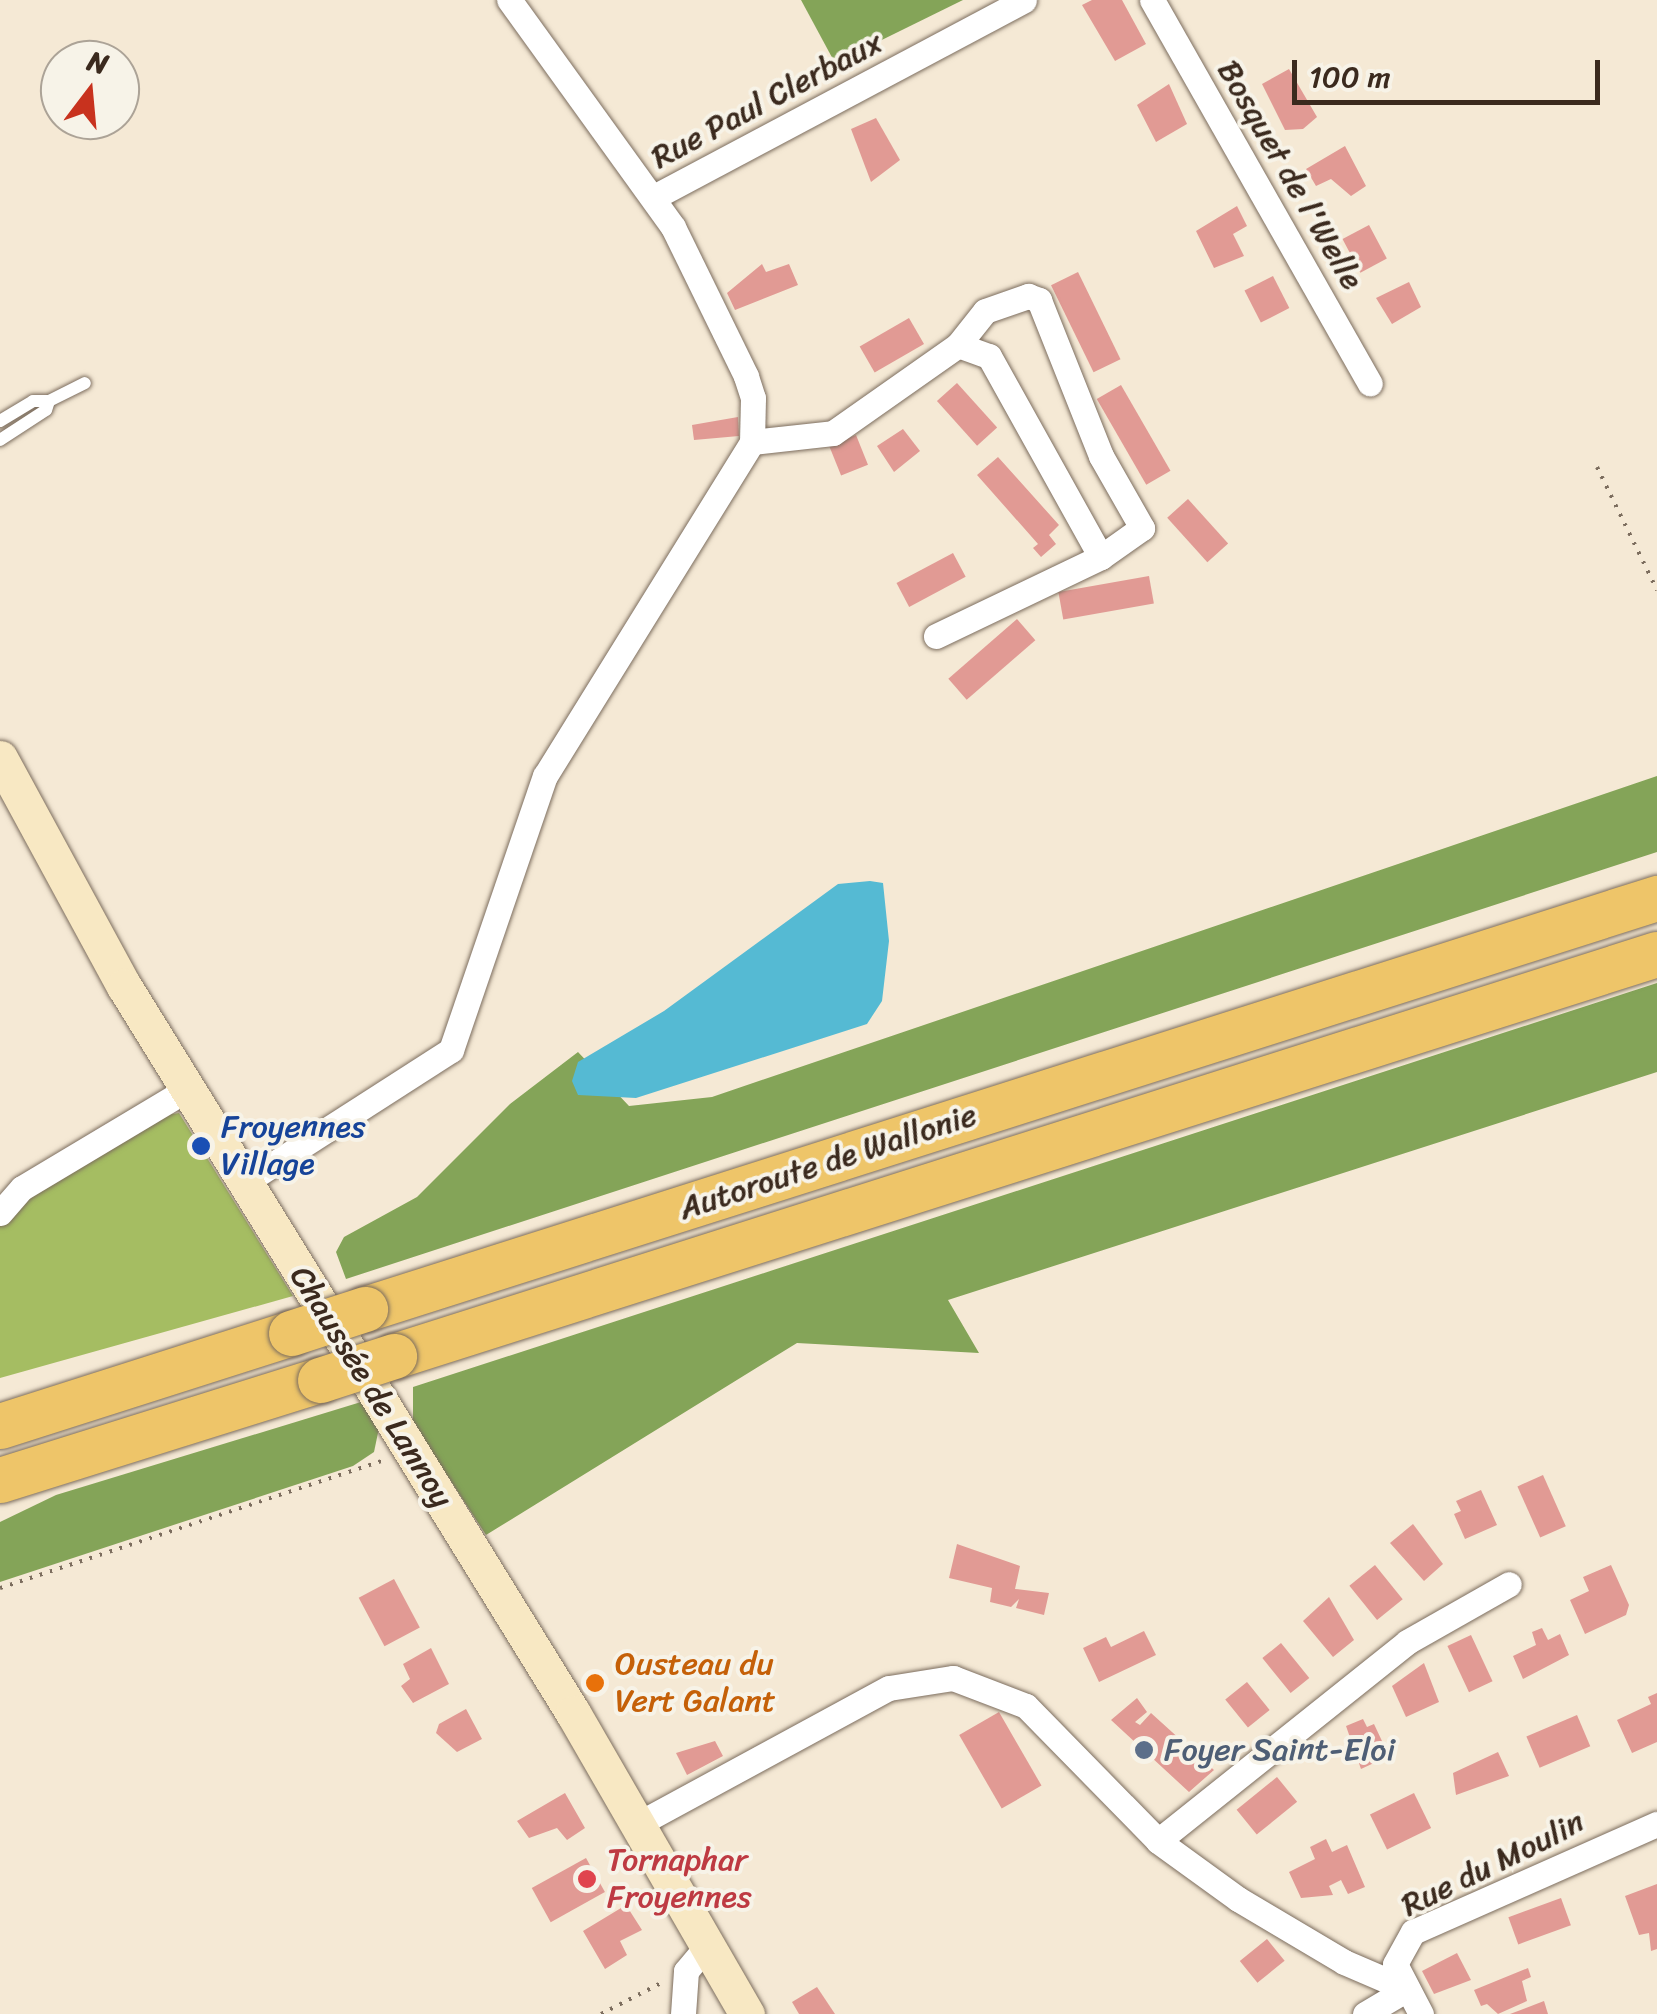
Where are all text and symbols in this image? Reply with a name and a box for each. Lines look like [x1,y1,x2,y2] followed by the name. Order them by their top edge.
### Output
[645,23,889,177] street label: Rue Paul Clerbaux
[82,36,114,89] text: N
[40,40,140,140] north arrow
[1297,40,1604,102] scale bar
[1309,50,1391,104] text: 100 m
[1209,53,1371,297] street label: Bosquet de l'Welle
[674,1096,982,1228] street label: Autoroute de Wallonie
[221,1109,366,1184] place label: Froyennes Village
[190,1135,212,1157] marker: Froyennes Village
[281,1259,461,1515] street label: Chaussée de Lannoy
[615,1646,775,1721] place label: Ousteau du Vert Galant
[584,1672,606,1694] marker: Ousteau du Vert Galant
[1164,1731,1395,1769] place label: Foyer Saint-Eloi
[1133,1739,1155,1761] marker: Foyer Saint-Eloi
[1395,1803,1591,1925] street label: Rue du Moulin
[607,1842,752,1917] place label: Tornaphar Froyennes
[576,1868,598,1890] marker: Tornaphar Froyennes

